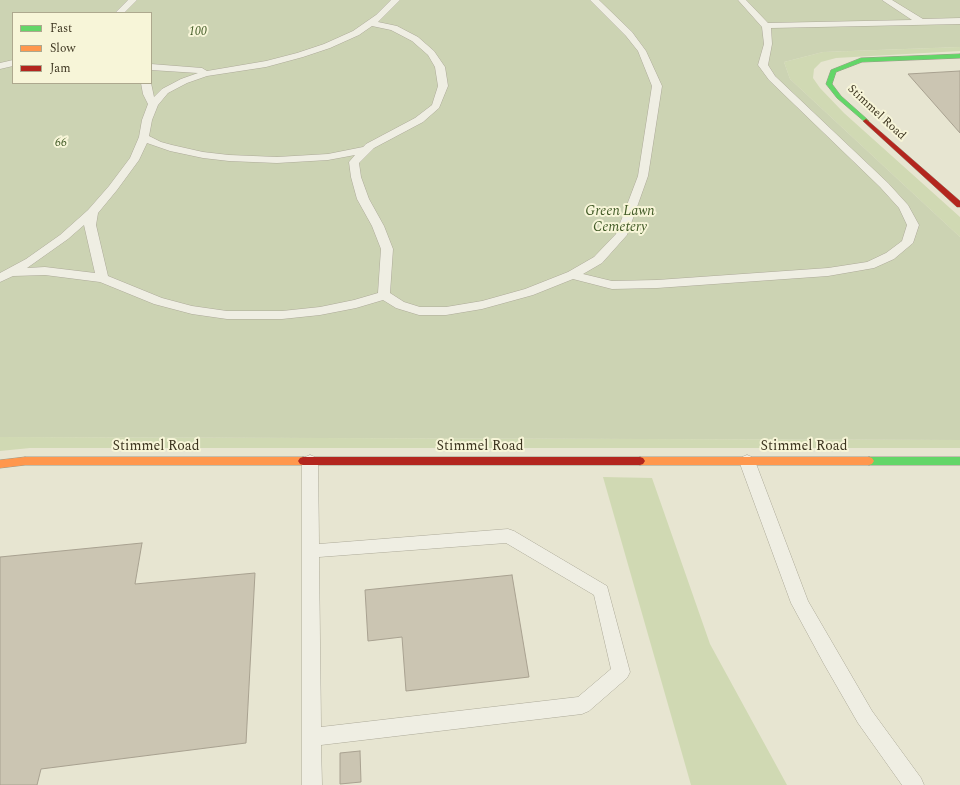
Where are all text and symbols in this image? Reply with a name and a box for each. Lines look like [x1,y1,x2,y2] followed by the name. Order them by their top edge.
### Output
[12,12,152,84] legend
[50,19,72,38] text: Fast
[189,26,207,40] park label: 100
[50,39,75,58] text: Slow
[50,59,71,78] text: Jam
[844,82,908,144] street label: Stimmel Road
[55,137,67,151] park label: 66
[585,204,655,236] park label: Green Lawn Cemetery
[113,439,199,455] street label: Stimmel Road
[437,439,523,455] street label: Stimmel Road
[761,439,847,455] street label: Stimmel Road

